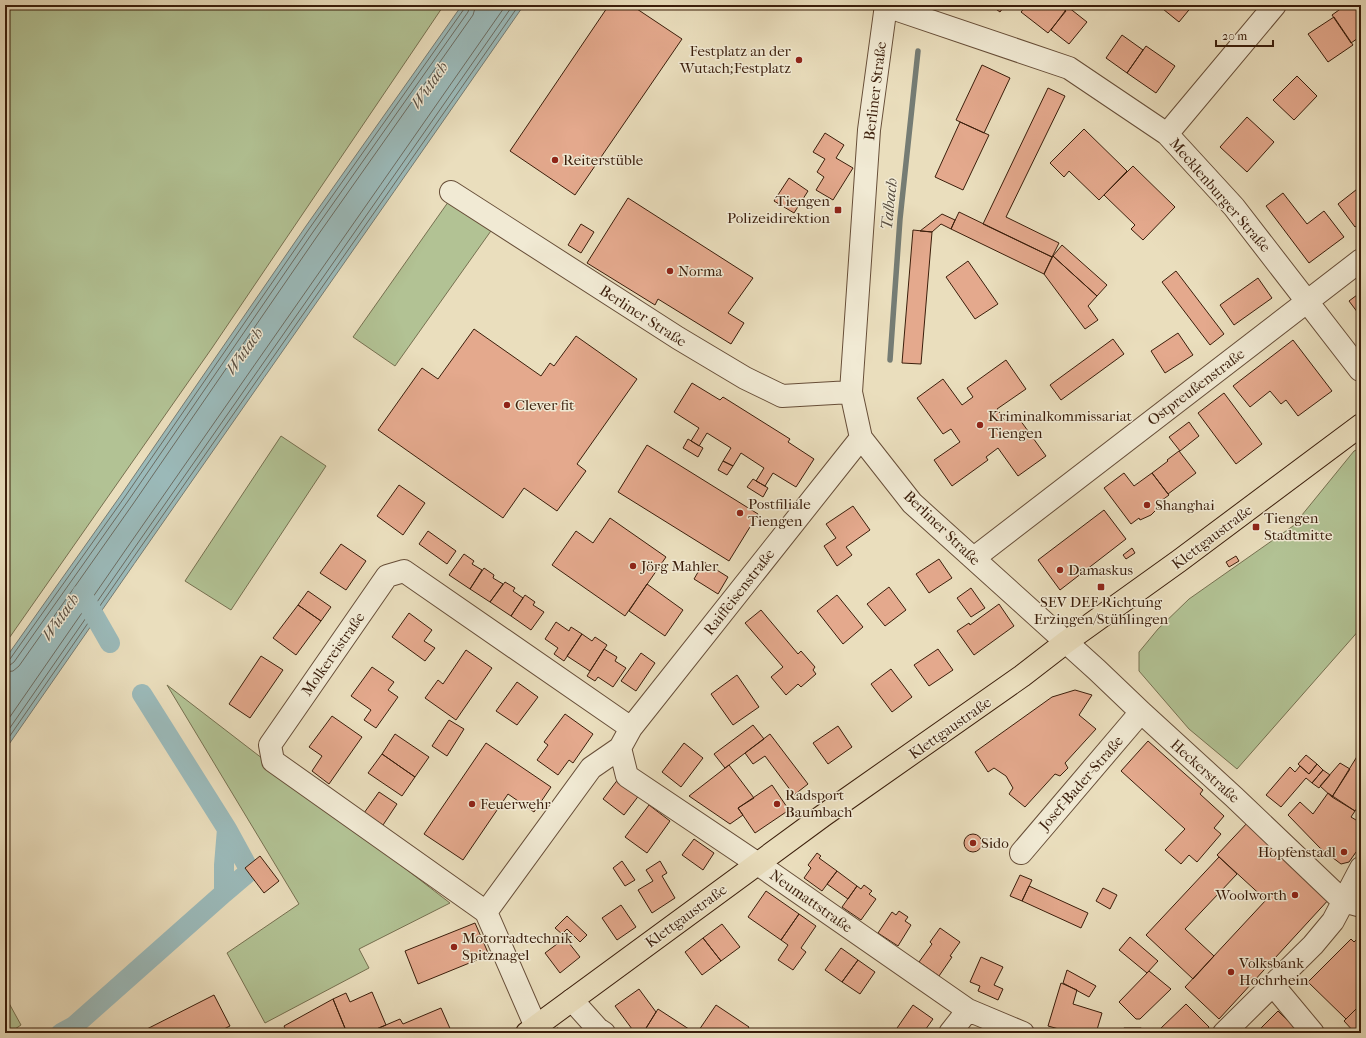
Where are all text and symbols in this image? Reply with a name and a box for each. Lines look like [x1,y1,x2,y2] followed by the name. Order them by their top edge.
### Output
[1216,22,1273,48] scale bar
[1222,29,1247,43] text: 20 m
[860,40,890,142] street label: Berliner Straße
[679,42,792,77] place label: Festplatz an der Wutach;Festplatz
[794,55,804,65] marker: Festplatz an der Wutach;Festplatz
[406,58,452,112] water label: Wutach
[1166,134,1275,256] street label: Mecklenburger Straße
[563,151,644,169] place label: Reiterstüble
[550,155,560,165] marker: Reiterstüble
[877,177,901,231] water label: Talbach
[727,192,830,227] place label: Tiengen Polizeidirektion
[833,205,843,215] marker: Tiengen Polizeidirektion
[678,262,723,280] place label: Norma
[665,266,675,276] marker: Norma
[596,281,690,351] street label: Berliner Straße
[221,324,267,378] water label: Wutach
[1144,344,1249,429] street label: Ostpreußenstraße
[515,396,575,414] place label: Clever fit
[502,400,512,410] marker: Clever fit
[988,407,1133,442] place label: Kriminalkommissariat Tiengen
[975,420,985,430] marker: Kriminalkommissariat Tiengen
[900,487,985,570] street label: Berliner Straße
[748,495,811,530] place label: Postfiliale Tiengen
[1155,496,1215,514] place label: Shanghai
[1142,500,1152,510] marker: Shanghai
[1168,500,1256,573] street label: Klettgaustraße
[735,508,745,518] marker: Postfiliale Tiengen
[1264,509,1333,544] place label: Tiengen Stadtmitte
[1251,522,1261,532] marker: Tiengen Stadtmitte
[700,545,779,639] street label: Raiffeisenstraße
[640,557,719,575] place label: Jörg Mahler
[628,561,638,571] marker: Jörg Mahler
[1068,561,1134,579] place label: Damaskus
[1055,565,1065,575] marker: Damaskus
[1096,582,1106,592] marker: SEV DEF Richtung Erzingen/Stühlingen
[37,590,83,644] water label: Wutach
[1034,593,1169,628] place label: SEV DEF Richtung Erzingen/Stühlingen
[297,608,369,699] street label: Molkereistraße
[905,693,995,763] street label: Klettgaustraße
[1034,732,1127,835] street label: Josef-Bader-Straße
[1167,735,1244,807] street label: Heckerstraße
[785,786,853,821] place label: Radsport Baumbach
[480,795,551,813] place label: Feuerwehr
[467,799,477,809] marker: Feuerwehr
[772,799,782,809] marker: Radsport Baumbach
[981,834,1009,852] place label: Sido
[968,838,978,848] marker: Sido
[1258,843,1336,861] place label: Hopfenstadl
[1339,847,1349,857] marker: Hopfenstadl
[766,866,856,937] street label: Neumattstraße
[642,880,731,952] street label: Klettgaustraße
[1215,886,1288,904] place label: Woolworth
[1290,890,1300,900] marker: Woolworth
[462,929,573,964] place label: Motorradtechnik Spitznagel
[449,942,459,952] marker: Motorradtechnik Spitznagel
[1238,954,1309,989] place label: Volksbank Hochrhein
[1226,967,1236,977] marker: Volksbank Hochrhein

